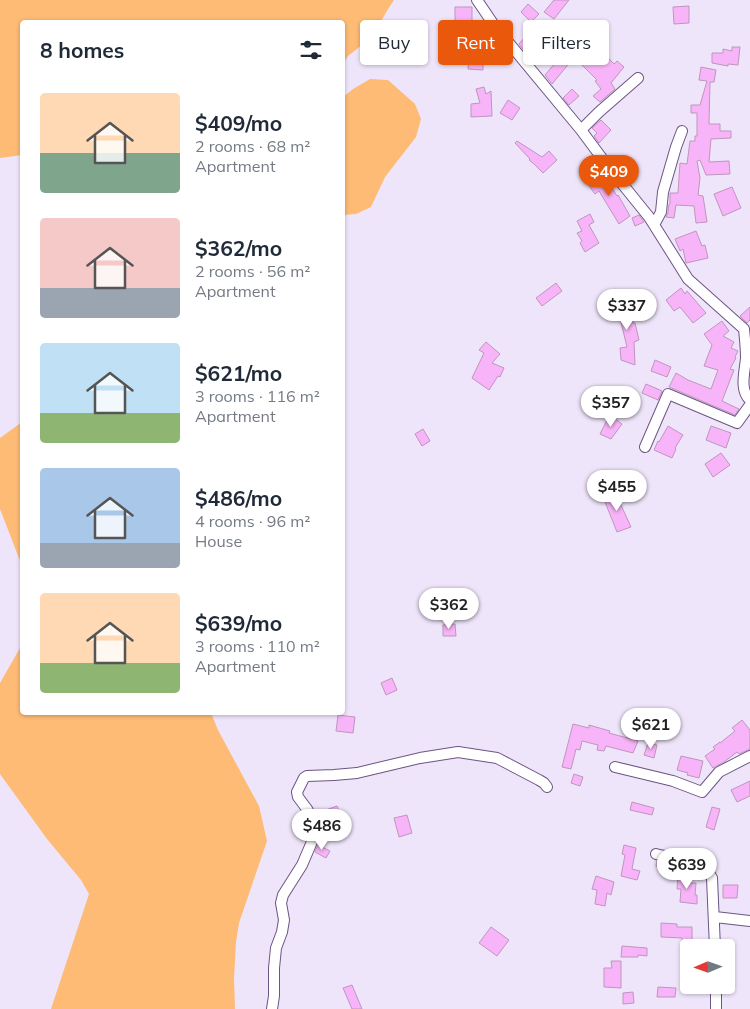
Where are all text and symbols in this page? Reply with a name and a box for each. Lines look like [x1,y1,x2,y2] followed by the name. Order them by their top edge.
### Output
[360,20,428,65] chip: Buy
[438,20,513,65] chip: Rent
[523,20,609,65] chip: Filters
[297,36,325,64] icon: filters
[40,37,124,63] text: 8 homes
[195,110,282,136] text: $409/mo
[80,113,140,173] icon: home
[195,136,310,156] text: 2 rooms · 68 m²
[579,154,639,197] pin: $409
[195,156,276,176] text: Apartment
[590,161,628,181] text: $409
[195,235,282,261] text: $362/mo
[80,238,140,298] icon: home
[195,261,310,281] text: 2 rooms · 56 m²
[195,281,276,301] text: Apartment
[597,288,657,331] pin: $337
[608,295,646,315] text: $337
[195,360,282,386] text: $621/mo
[80,363,140,423] icon: home
[195,386,320,406] text: 3 rooms · 116 m²
[581,386,641,428] pin: $357
[592,392,630,412] text: $357
[195,406,276,426] text: Apartment
[587,470,647,512] pin: $455
[598,476,636,496] text: $455
[195,485,282,511] text: $486/mo
[80,488,140,548] icon: home
[195,511,310,531] text: 4 rooms · 96 m²
[195,531,242,551] text: House
[419,588,479,630] pin: $362
[430,594,468,614] text: $362
[195,610,282,636] text: $639/mo
[80,613,140,673] icon: home
[195,636,320,656] text: 3 rooms · 110 m²
[195,656,276,676] text: Apartment
[621,708,681,750] pin: $621
[632,714,670,734] text: $621
[292,808,352,851] pin: $486
[303,815,341,835] text: $486
[657,848,717,890] pin: $639
[668,854,706,874] text: $639
[680,939,735,994] north arrow
[680,939,735,994] map controls

